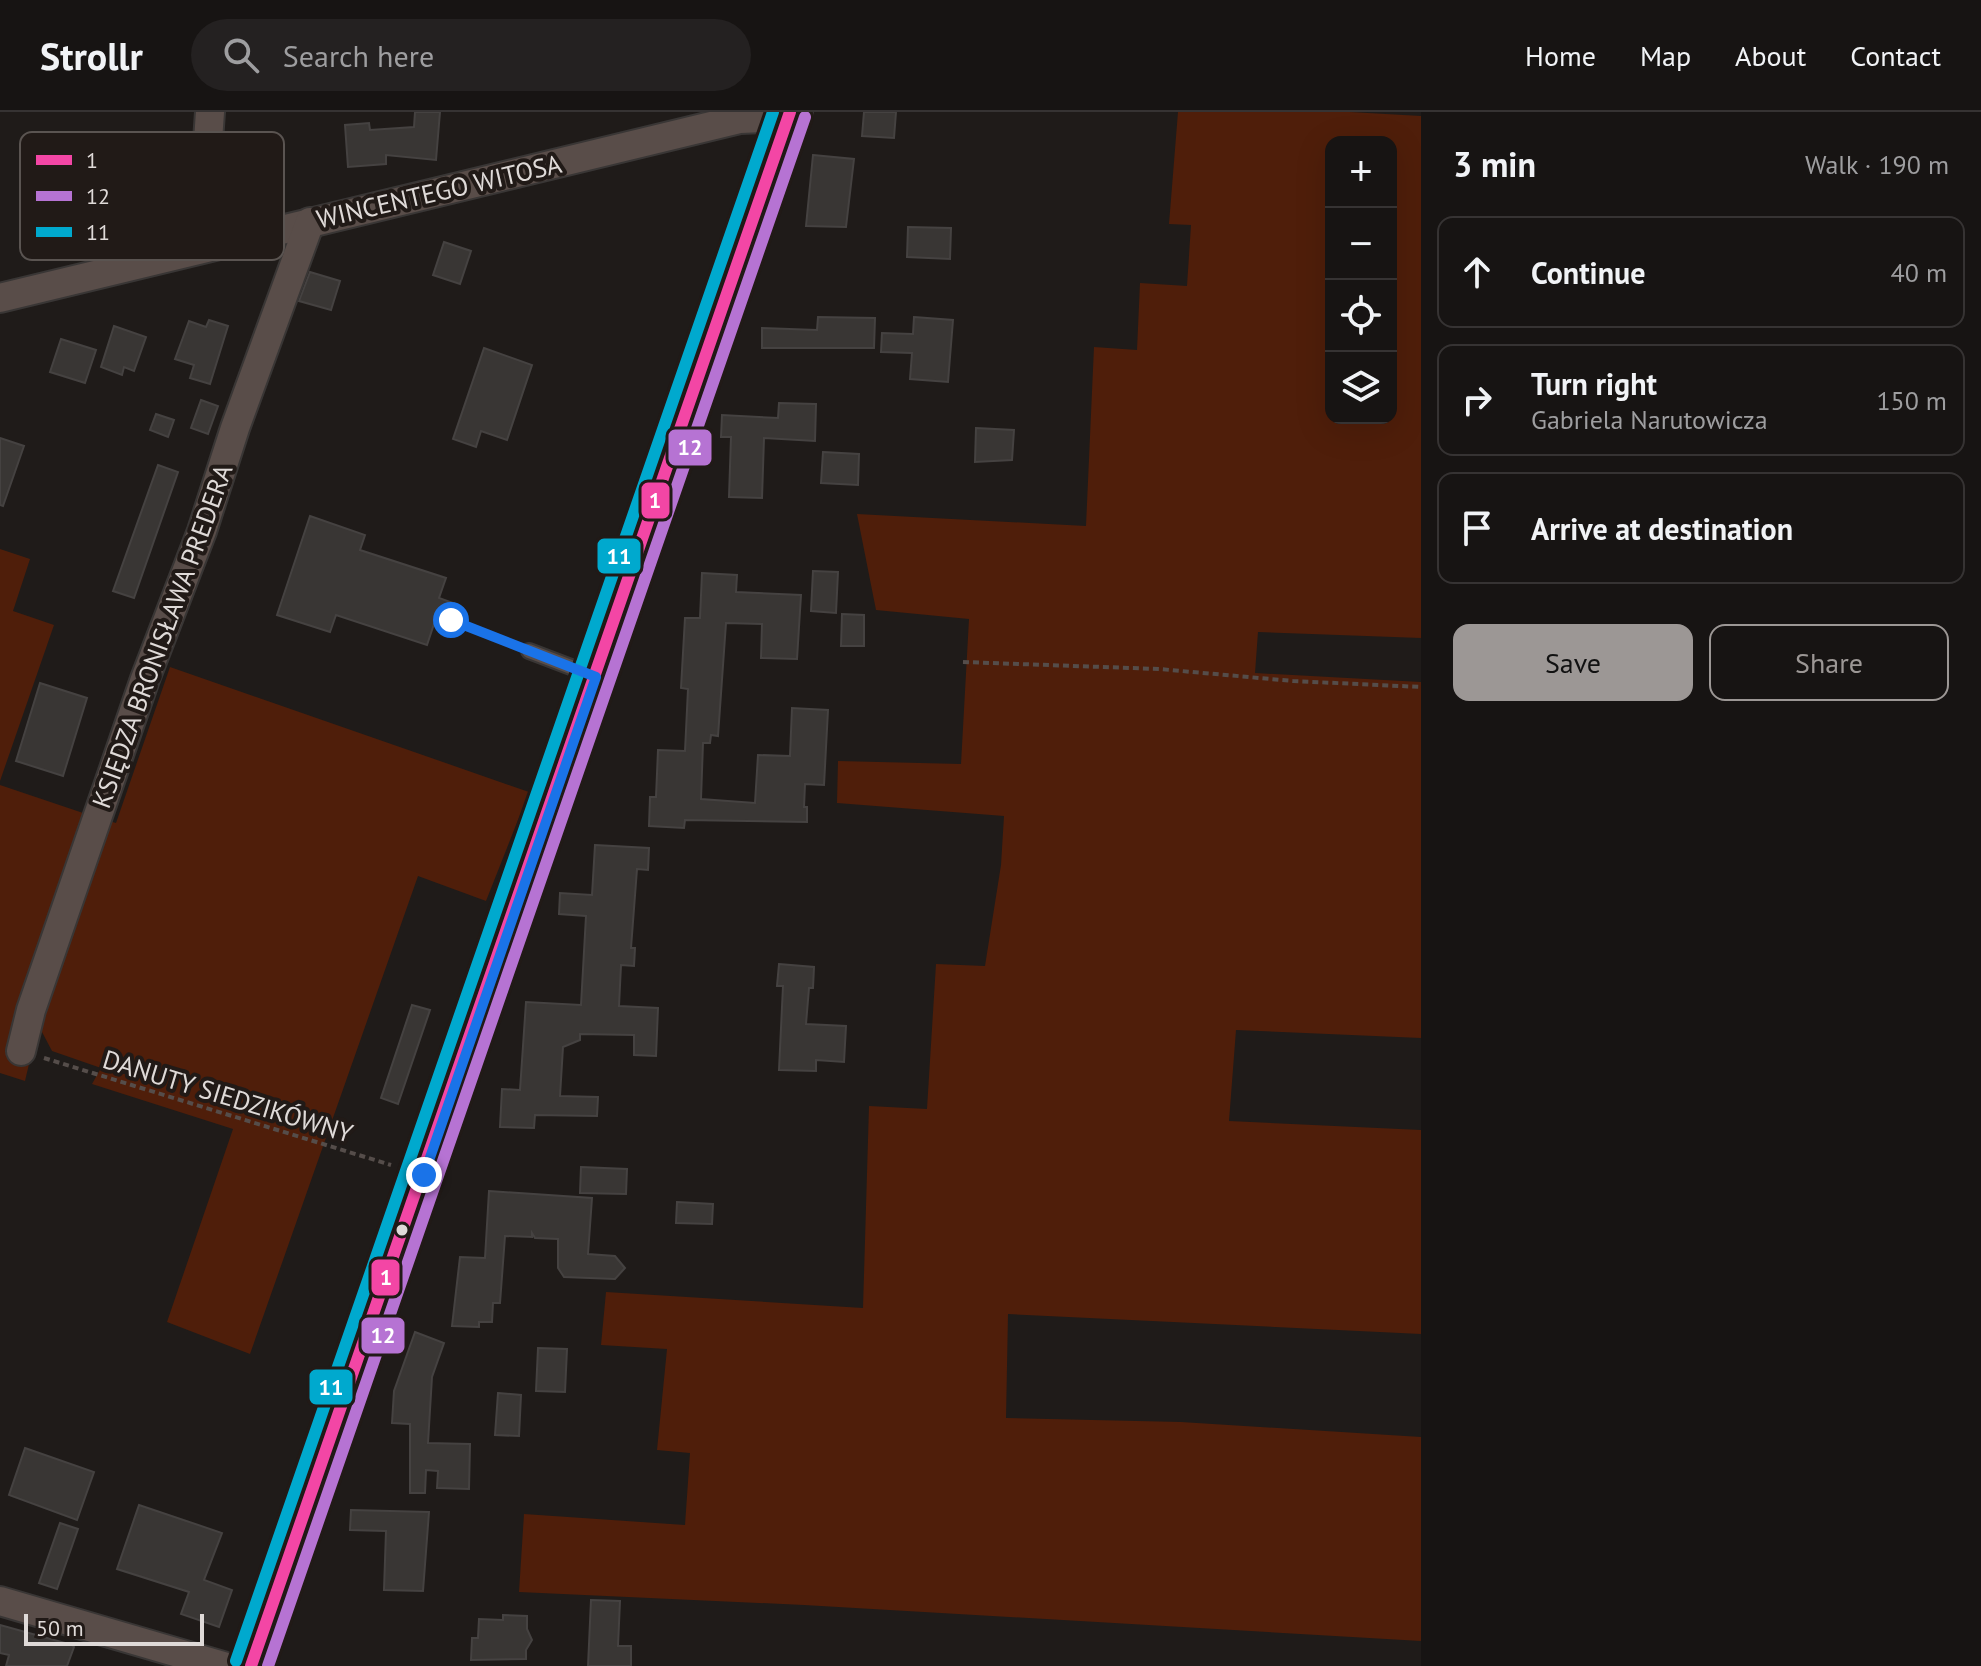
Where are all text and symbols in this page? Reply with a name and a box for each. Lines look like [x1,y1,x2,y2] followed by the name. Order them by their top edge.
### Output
[191,19,751,91] search box
[40,31,143,80] text: Strollr
[219,33,263,77] icon: search
[283,36,434,75] text: Search here
[1525,37,1596,74] text: Home
[1640,37,1691,74] text: Map
[1735,37,1806,74] text: About
[1850,37,1941,74] text: Contact
[20,132,284,260] legend
[1325,136,1397,424] map controls
[1325,136,1397,208] button: +
[1453,142,1536,186] text: 3 min
[86,146,98,174] text: 1
[313,147,565,235] street label: WINCENTEGO WITOSA
[1805,148,1949,181] text: Walk · 190 m
[86,182,110,210] text: 12
[1325,208,1397,280] button: −
[86,218,110,246] text: 11
[1455,250,1499,294] icon: ahead
[1531,253,1645,292] text: Continue
[1891,256,1947,289] text: 40 m
[1325,280,1397,352] button: locate
[1325,352,1397,424] button: layers
[1531,364,1657,403] text: Turn right
[1455,378,1499,422] icon: right
[1876,384,1947,417] text: 150 m
[1531,403,1768,436] text: Gabriela Narutowicza
[667,428,713,467] line badge: 12
[678,433,702,461] text: 12
[84,460,240,812] street label: KSIĘDZA BRONISŁAWA PREDERA
[640,481,671,520] line badge: 1
[649,486,661,514] text: 1
[1455,506,1499,550] icon: arrive
[1531,509,1793,548] text: Arrive at destination
[596,537,642,575] line badge: 11
[607,542,631,570] text: 11
[433,602,469,638] route start
[1453,624,1693,701] button: Save
[1709,624,1949,701] button: Share
[99,1042,357,1150] street label: DANUTY SIEDZIKÓWNY
[406,1157,442,1193] route end
[394,1222,410,1238] unlabelled marker
[370,1258,401,1297] line badge: 1
[380,1263,392,1291] text: 1
[360,1316,406,1355] line badge: 12
[371,1321,395,1349] text: 12
[308,1368,354,1406] line badge: 11
[319,1373,343,1401] text: 11
[24,1610,204,1646] scale bar
[36,1614,84,1642] text: 50 m

